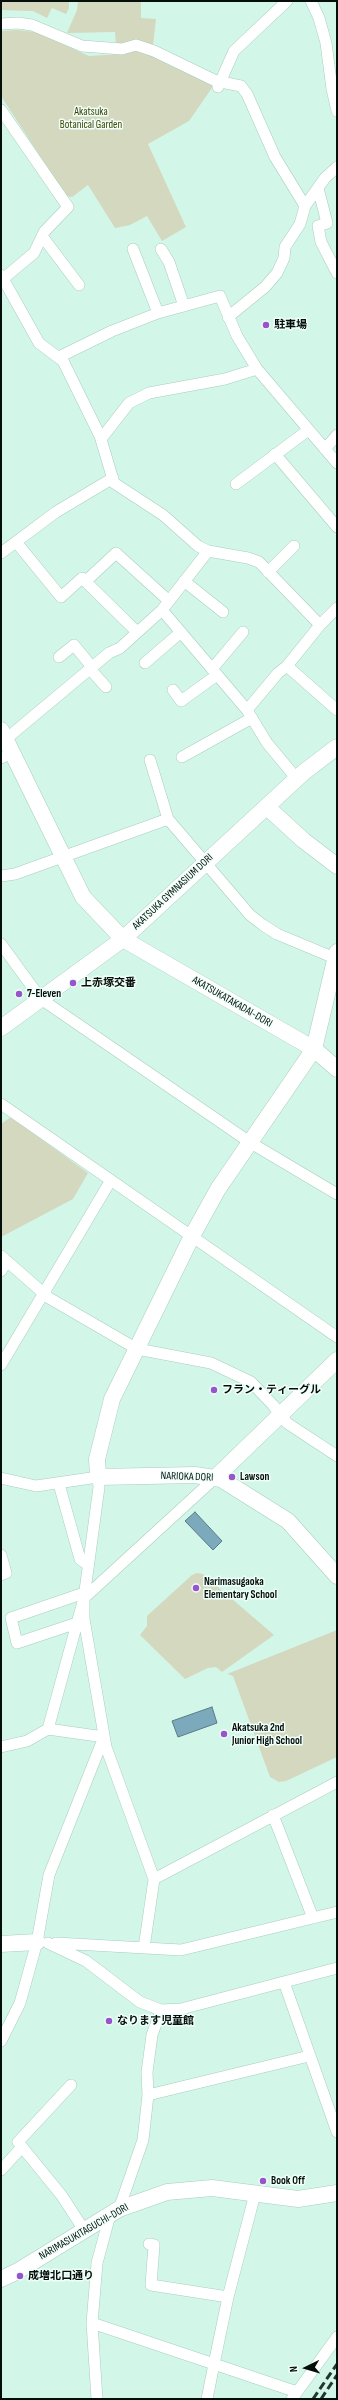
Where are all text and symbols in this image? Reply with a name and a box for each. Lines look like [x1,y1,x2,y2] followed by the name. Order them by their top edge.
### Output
[60,105,122,131] park label: Akatsuka Botanical Garden
[274,318,307,332] place label: 駐車場
[261,320,271,330] marker: 駐車場
[130,851,216,933] street label: AKATSUKA GYMNASIUM DORI
[189,974,275,1030] street label: AKATSUKATAKADAI-DORI
[81,976,136,990] place label: 上赤塚交番
[68,978,78,988] marker: 上赤塚交番
[27,987,61,1001] place label: 7-Eleven
[14,989,24,999] marker: 7-Eleven
[222,1383,321,1397] place label: フラン・ティーグル
[209,1385,219,1395] marker: フラン・ティーグル
[160,1469,214,1485] street label: NARIOKA DORI
[240,1470,269,1484] place label: Lawson
[227,1472,237,1482] marker: Lawson
[204,1575,277,1601] place label: Narimasugaoka Elementary School
[191,1583,201,1593] marker: Narimasugaoka Elementary School
[232,1721,302,1747] place label: Akatsuka 2nd Junior High School
[219,1729,229,1739] marker: Akatsuka 2nd Junior High School
[117,2014,194,2028] place label: なります児童館
[104,2016,114,2026] marker: なります児童館
[271,2174,305,2188] place label: Book Off
[258,2176,268,2186] marker: Book Off
[37,2201,131,2263] street label: NARIMASUKITAGUCHI-DORI
[28,2269,94,2283] place label: 成増北口通り
[15,2271,25,2281] marker: 成増北口通り
[286,2348,326,2388] north arrow
[287,2366,300,2373] text: N

